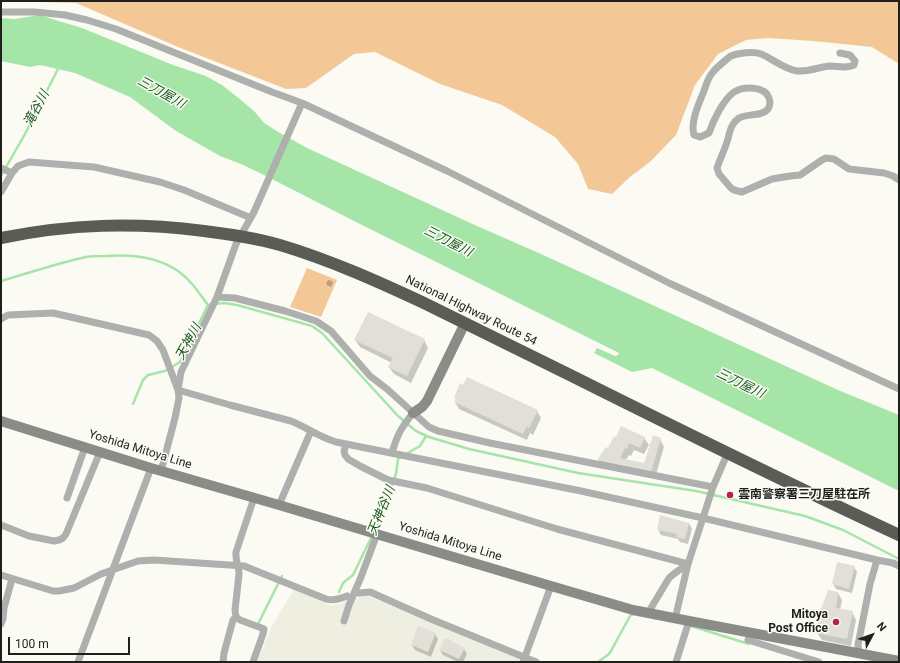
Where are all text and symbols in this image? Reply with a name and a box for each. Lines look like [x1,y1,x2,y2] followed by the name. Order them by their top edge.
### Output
[134,74,188,112] water label: 三刀屋川
[21,88,53,130] water label: 滝谷川
[421,223,475,261] water label: 三刀屋川
[403,273,539,349] street label: National Highway Route 54
[173,321,205,363] water label: 天神川
[713,366,767,402] water label: 三刀屋川
[87,427,193,473] street label: Yoshida Mitoya Line
[365,484,399,538] water label: 天神谷川
[738,488,870,502] place label: 雲南警察署三刀屋駐在所
[725,490,735,500] marker: 雲南警察署三刀屋駐在所
[397,519,503,565] street label: Yoshida Mitoya Line
[768,608,828,636] place label: Mitoya Post Office
[852,615,892,655] north arrow
[831,617,841,627] marker: Mitoya Post Office
[874,620,889,634] text: N
[10,629,132,655] scale bar
[15,637,49,651] text: 100 m

